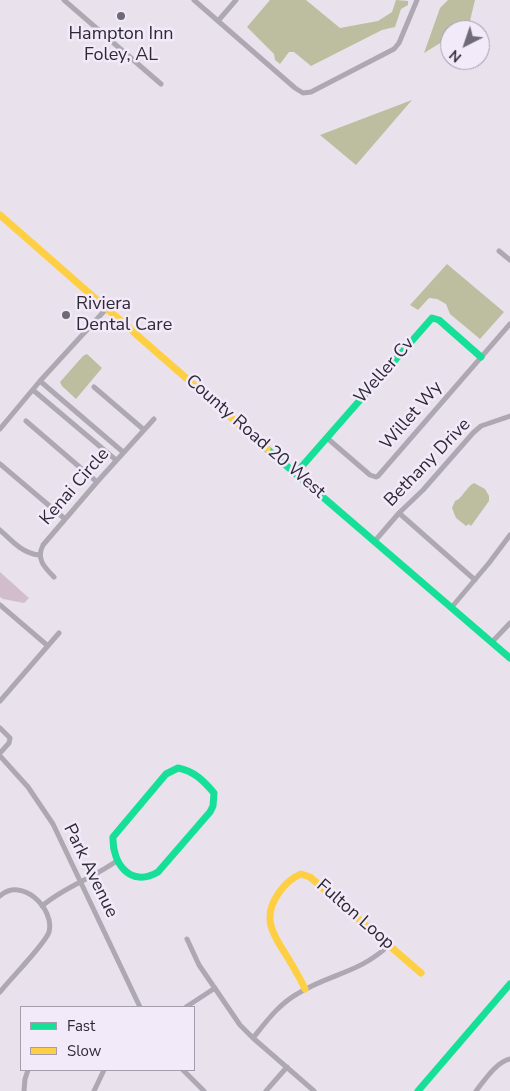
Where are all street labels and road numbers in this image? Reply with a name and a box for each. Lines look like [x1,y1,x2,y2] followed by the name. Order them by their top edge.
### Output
[350,334,420,408] street label: Weller Cv
[181,370,329,504] street label: County Road 20 West
[376,377,448,455] street label: Willet Wy
[380,414,476,512] street label: Bethany Drive
[36,444,114,530] street label: Kenai Circle
[58,821,122,921] street label: Park Avenue
[312,875,398,955] street label: Fulton Loop

